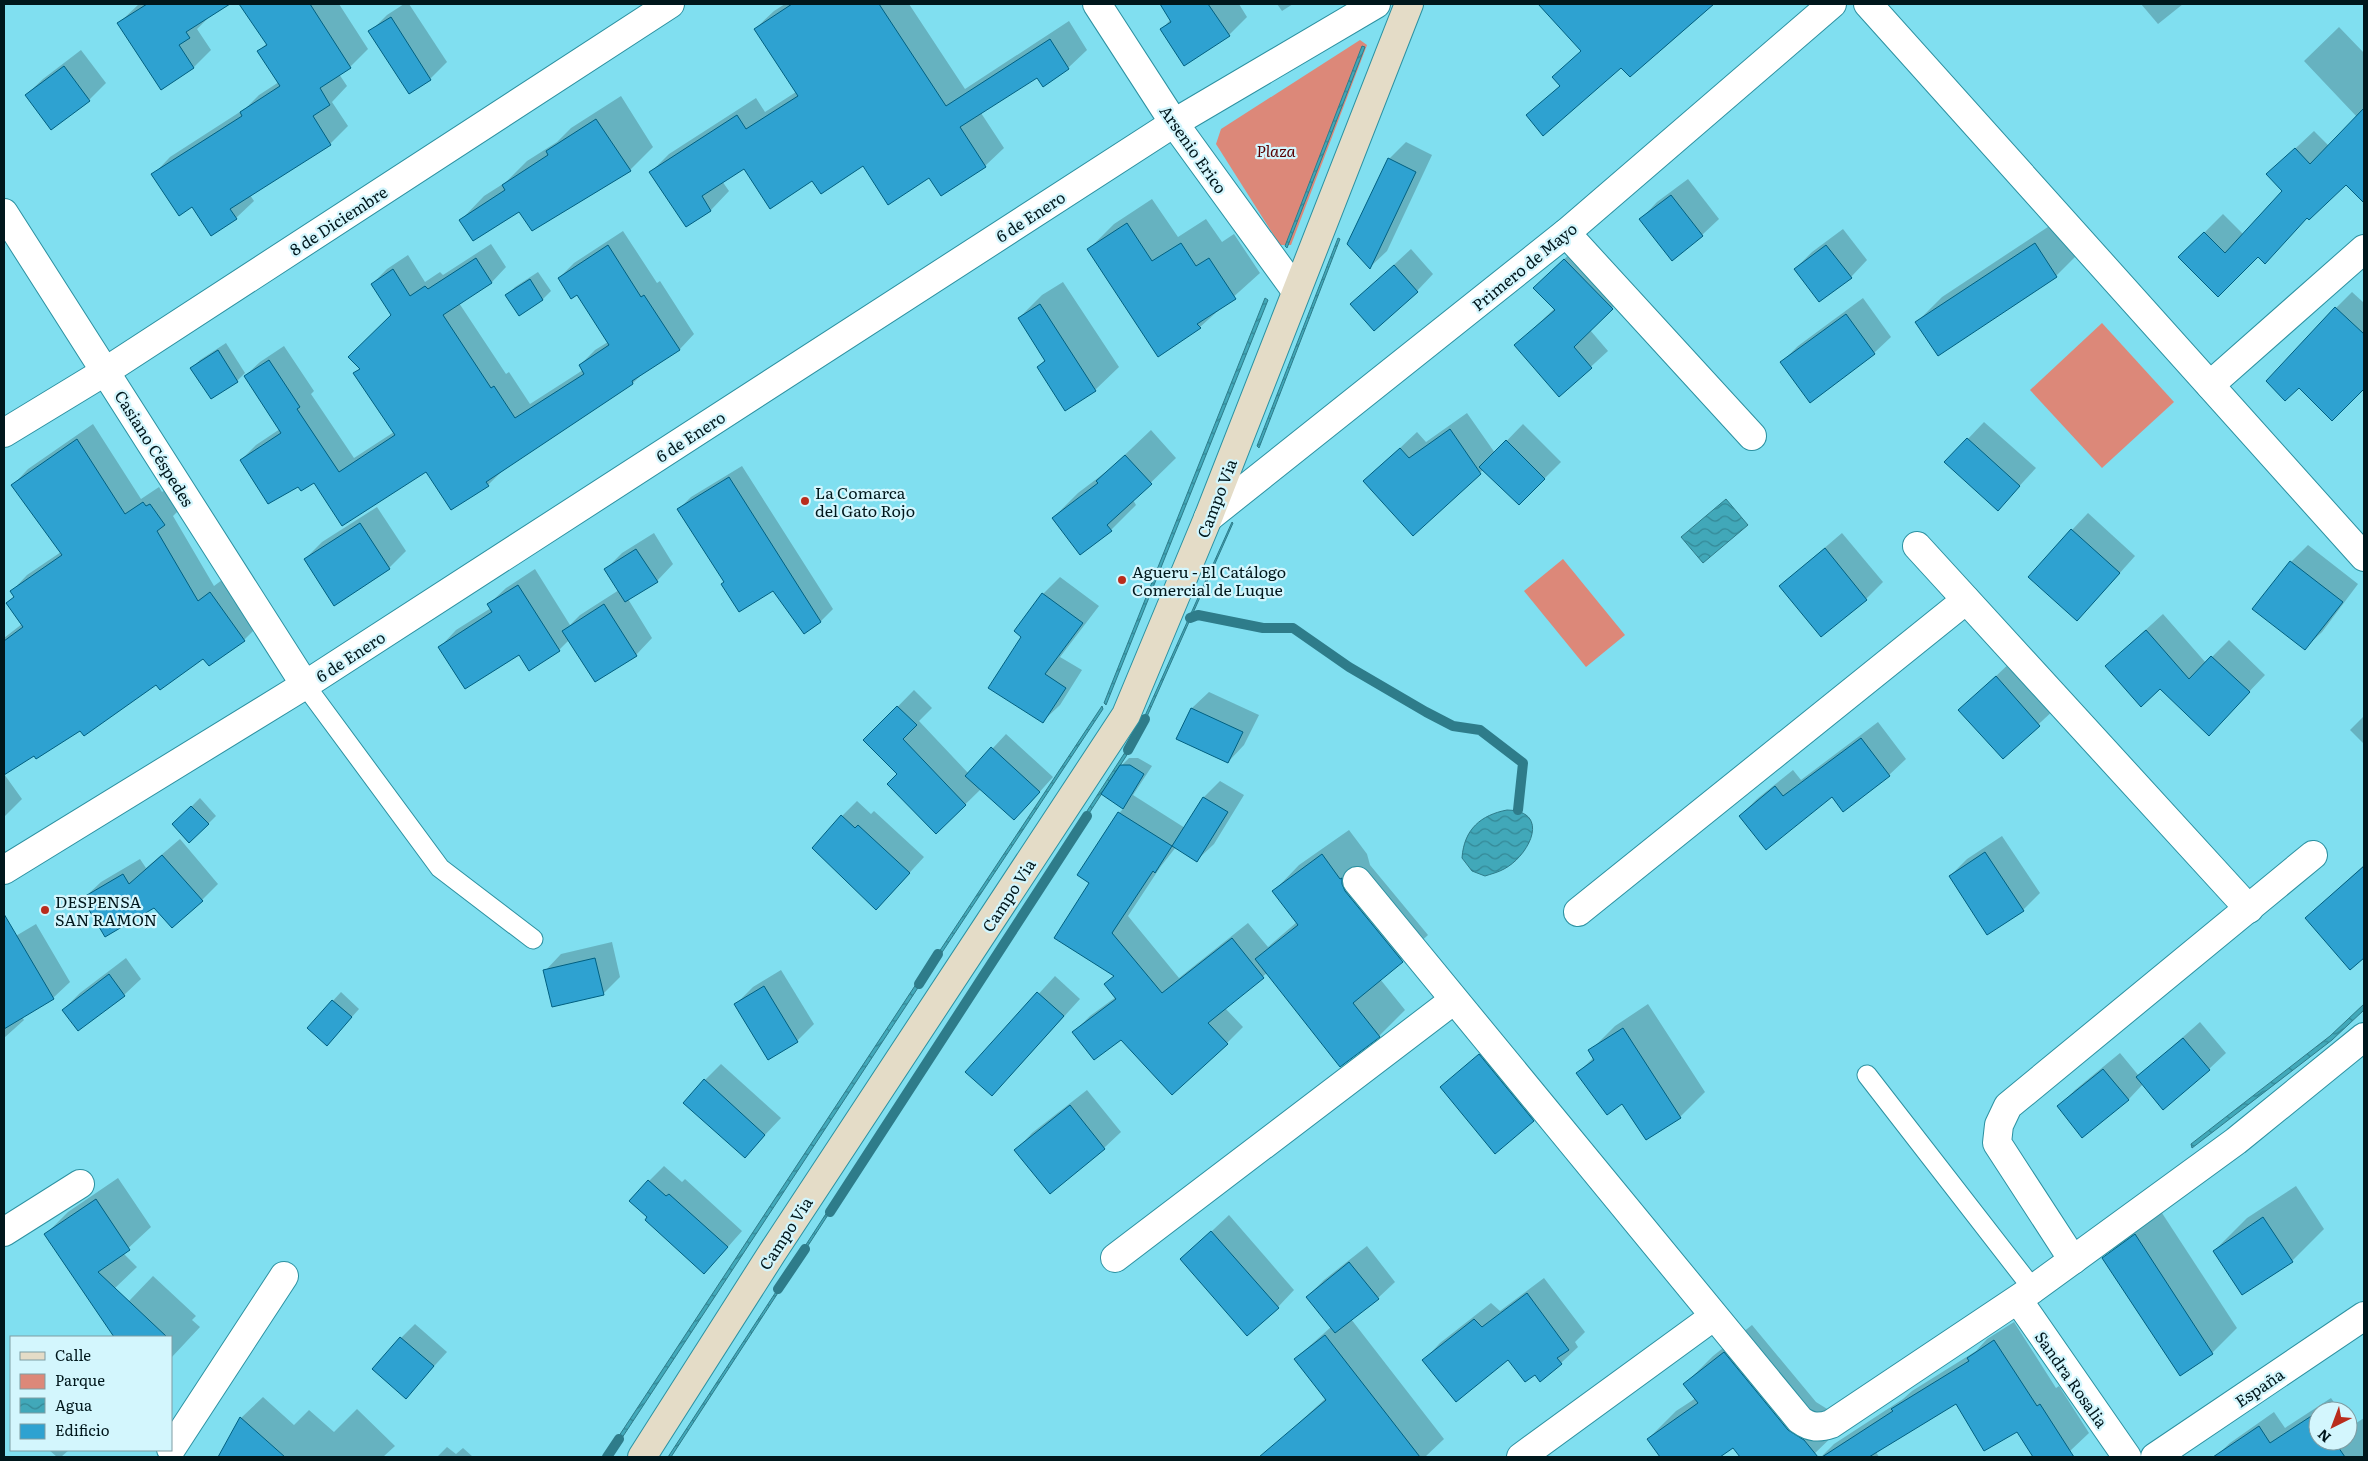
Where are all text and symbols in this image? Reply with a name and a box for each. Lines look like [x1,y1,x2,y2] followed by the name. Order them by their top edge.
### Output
[1155,100,1233,198] street label: Arsenio Erico
[1256,138,1297,162] park label: Plaza
[284,179,392,261] street label: 8 de Diciembre
[991,185,1069,247] street label: 6 de Enero
[1466,216,1582,316] street label: Primero de Mayo
[110,385,200,511] street label: Casiano Céspedes
[651,405,729,467] street label: 6 de Enero
[1190,455,1242,541] street label: Campo Via
[815,480,915,522] place label: La Comarca del Gato Rojo
[799,495,811,507] marker: La Comarca del Gato Rojo
[1132,559,1286,601] place label: Agueru - El Catálogo Comercial de Luque
[1116,574,1128,586] marker: Agueru - El Catálogo Comercial de Luque
[311,625,389,687] street label: 6 de Enero
[975,853,1041,936] street label: Campo Via
[55,889,157,931] place label: DESPENSA SAN RAMON
[39,904,51,916] marker: DESPENSA SAN RAMON
[752,1191,818,1274] street label: Campo Via
[2030,1326,2114,1432] street label: Sandra Rosalia
[10,1336,172,1451] legend
[55,1343,91,1366] text: Calle
[2229,1361,2289,1412] street label: España
[55,1368,105,1391] text: Parque
[55,1393,93,1416] text: Agua
[2308,1401,2358,1451] north arrow
[55,1418,110,1441] text: Edificio
[2312,1425,2335,1448] text: N

